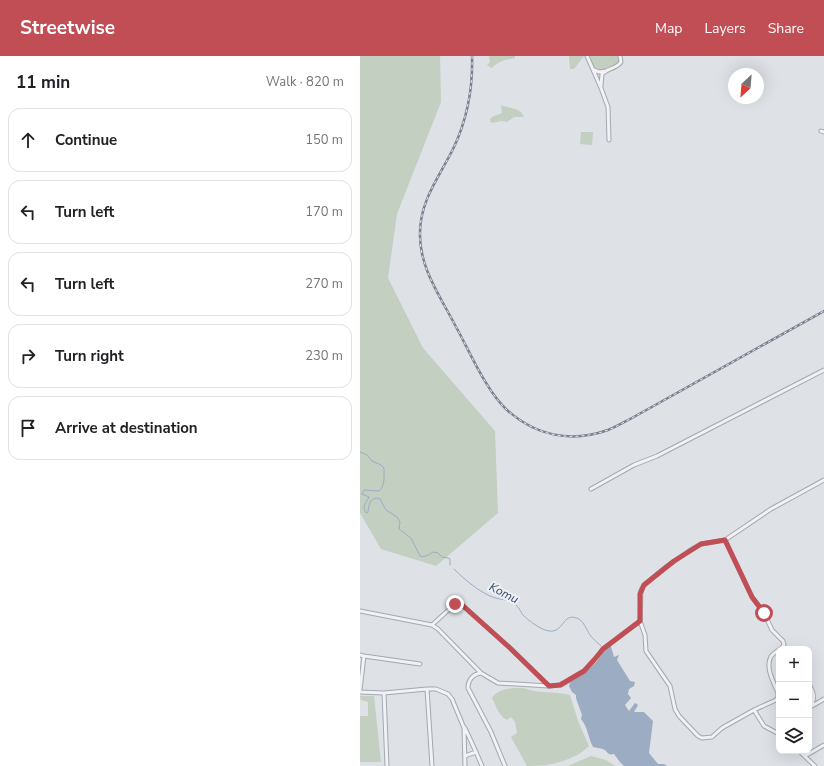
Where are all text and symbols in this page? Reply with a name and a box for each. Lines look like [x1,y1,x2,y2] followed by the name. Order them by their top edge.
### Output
[20,15,115,41] text: Streetwise
[655,19,682,38] text: Map
[704,19,746,38] text: Layers
[768,19,804,38] text: Share
[728,68,764,104] north arrow
[16,71,70,94] text: 11 min
[266,73,344,91] text: Walk · 820 m
[17,129,39,151] icon: ahead
[55,130,117,150] text: Continue
[305,131,343,149] text: 150 m
[17,201,39,223] icon: left
[55,202,114,222] text: Turn left
[305,203,343,221] text: 170 m
[17,273,39,295] icon: left
[55,274,114,294] text: Turn left
[305,275,343,293] text: 270 m
[17,345,39,367] icon: right
[55,346,124,366] text: Turn right
[305,347,343,365] text: 230 m
[17,417,39,439] icon: arrive
[55,418,198,438] text: Arrive at destination
[487,579,522,607] water label: Komu
[446,595,464,613] route end
[755,604,773,622] route start
[776,646,812,754] map controls
[776,646,812,682] button: +
[776,682,812,718] button: −
[776,718,812,754] button: layers

